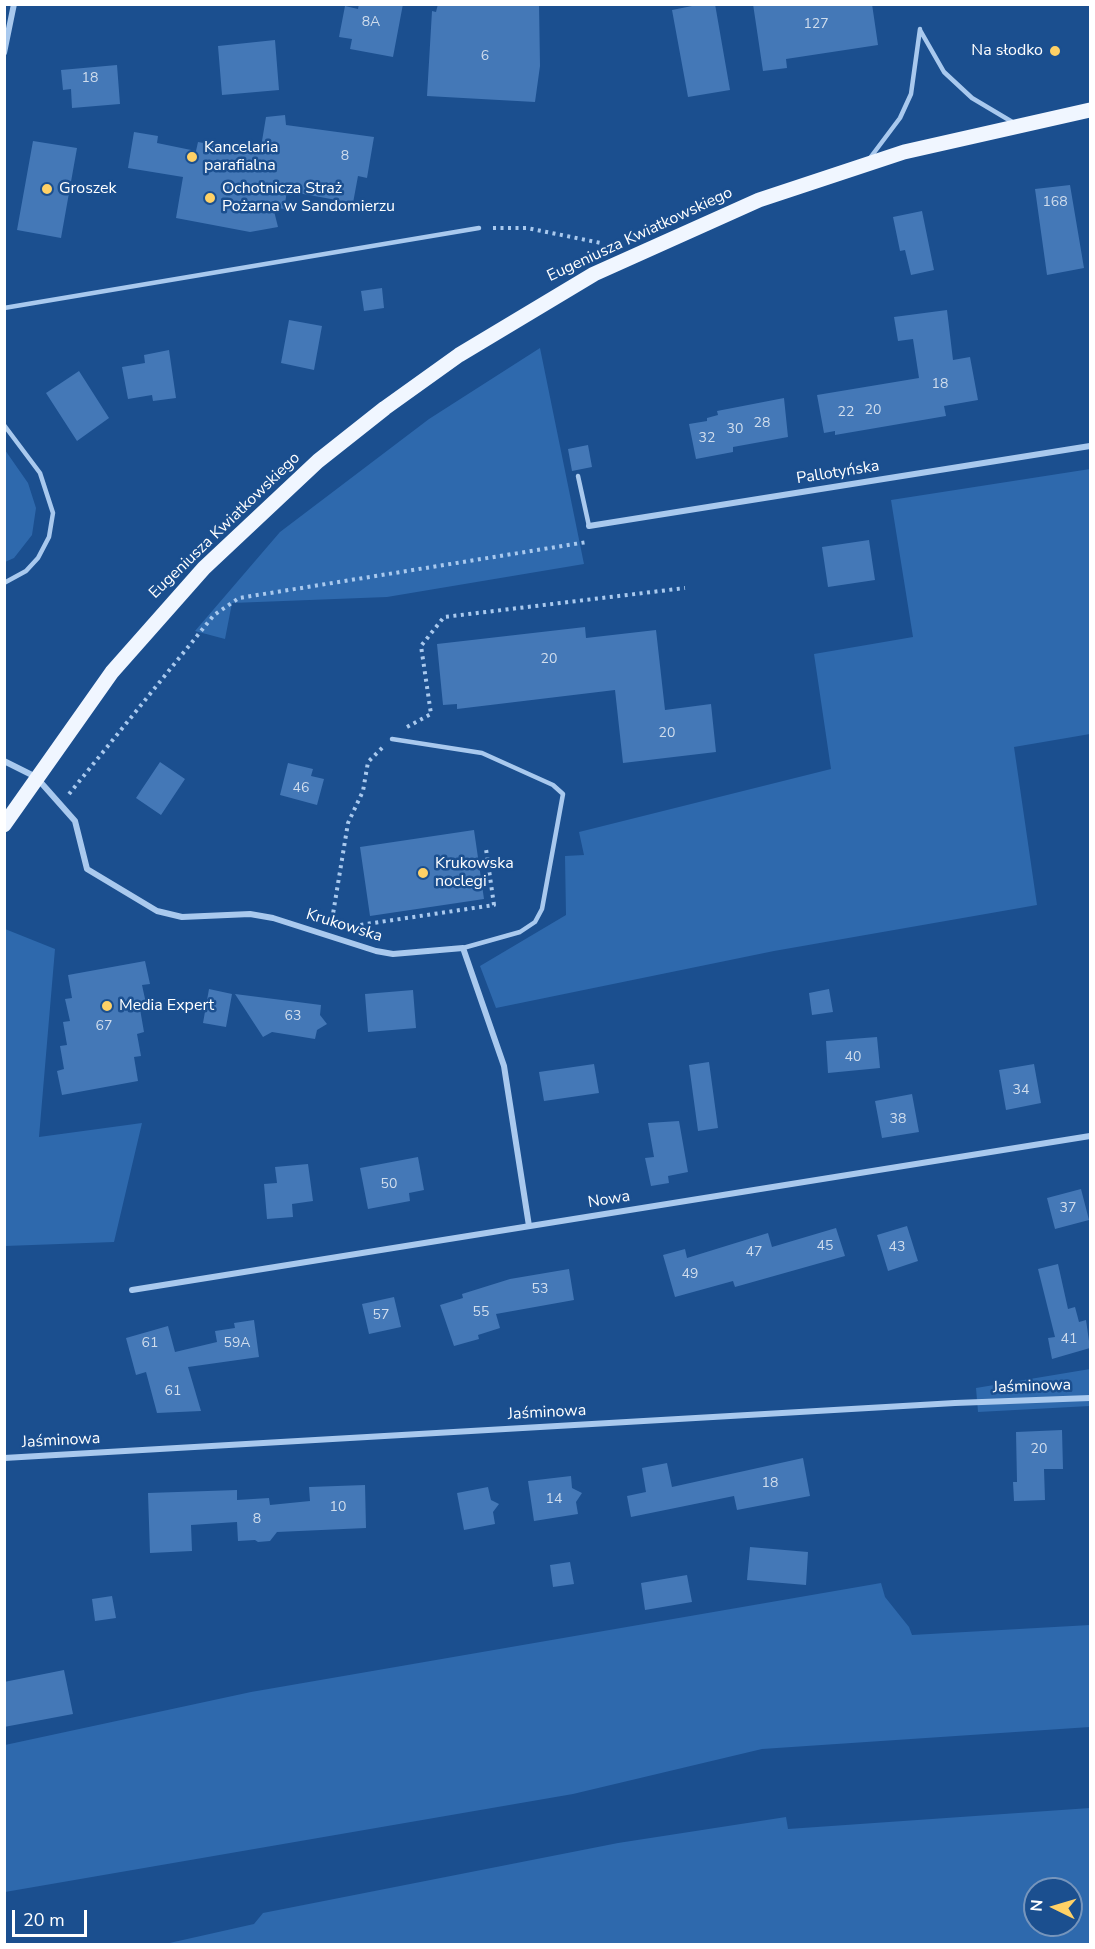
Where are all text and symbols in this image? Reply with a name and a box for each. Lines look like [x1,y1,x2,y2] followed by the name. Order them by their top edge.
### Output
[362,15,380,31] house number: 8A
[803,17,829,33] house number: 127
[971,41,1043,61] place label: Na słodko
[1048,44,1062,58] marker: Na słodko
[481,49,489,65] house number: 6
[82,71,98,87] house number: 18
[204,138,278,176] place label: Kancelaria parafialna
[341,149,349,165] house number: 8
[185,150,199,164] marker: Kancelaria parafialna
[59,179,117,199] place label: Groszek
[222,179,395,217] place label: Ochotnicza Straż Pożarna w Sandomierzu
[40,182,54,196] marker: Groszek
[544,184,736,286] street label: Eugeniusza Kwiatkowskiego
[203,191,217,205] marker: Ochotnicza Straż Pożarna w Sandomierzu
[1042,195,1068,211] house number: 168
[932,377,948,393] house number: 18
[865,403,881,419] house number: 20
[838,405,854,421] house number: 22
[754,416,770,432] house number: 28
[727,422,743,438] house number: 30
[699,431,715,447] house number: 32
[146,449,304,603] street label: Eugeniusza Kwiatkowskiego
[795,457,881,489] street label: Pallotyńska
[541,652,557,668] house number: 20
[659,726,675,742] house number: 20
[293,781,309,797] house number: 46
[435,854,514,892] place label: Krukowska noclegi
[416,866,430,880] marker: Krukowska noclegi
[304,905,384,947] street label: Krukowska
[119,996,214,1016] place label: Media Expert
[100,999,114,1013] marker: Media Expert
[285,1009,301,1025] house number: 63
[96,1019,112,1035] house number: 67
[845,1050,861,1066] house number: 40
[1013,1083,1029,1099] house number: 34
[890,1112,906,1128] house number: 38
[381,1177,397,1193] house number: 50
[587,1187,631,1213] street label: Nowa
[1060,1201,1076,1217] house number: 37
[817,1239,833,1255] house number: 45
[889,1240,905,1256] house number: 43
[746,1245,762,1261] house number: 47
[682,1267,698,1283] house number: 49
[532,1282,548,1298] house number: 53
[473,1305,489,1321] house number: 55
[373,1308,389,1324] house number: 57
[1061,1332,1077,1348] house number: 41
[142,1336,158,1352] house number: 61
[223,1336,251,1352] house number: 59A
[992,1376,1072,1398] street label: Jaśminowa
[165,1384,181,1400] house number: 61
[507,1401,587,1425] street label: Jaśminowa
[21,1429,101,1453] street label: Jaśminowa
[1031,1442,1047,1458] house number: 20
[762,1476,778,1492] house number: 18
[546,1492,562,1508] house number: 14
[330,1500,346,1516] house number: 10
[253,1512,261,1528] house number: 8
[1023,1877,1083,1937] north arrow
[15,1898,90,1936] scale bar
[1026,1899,1049,1913] text: N
[23,1908,65,1932] text: 20 m

